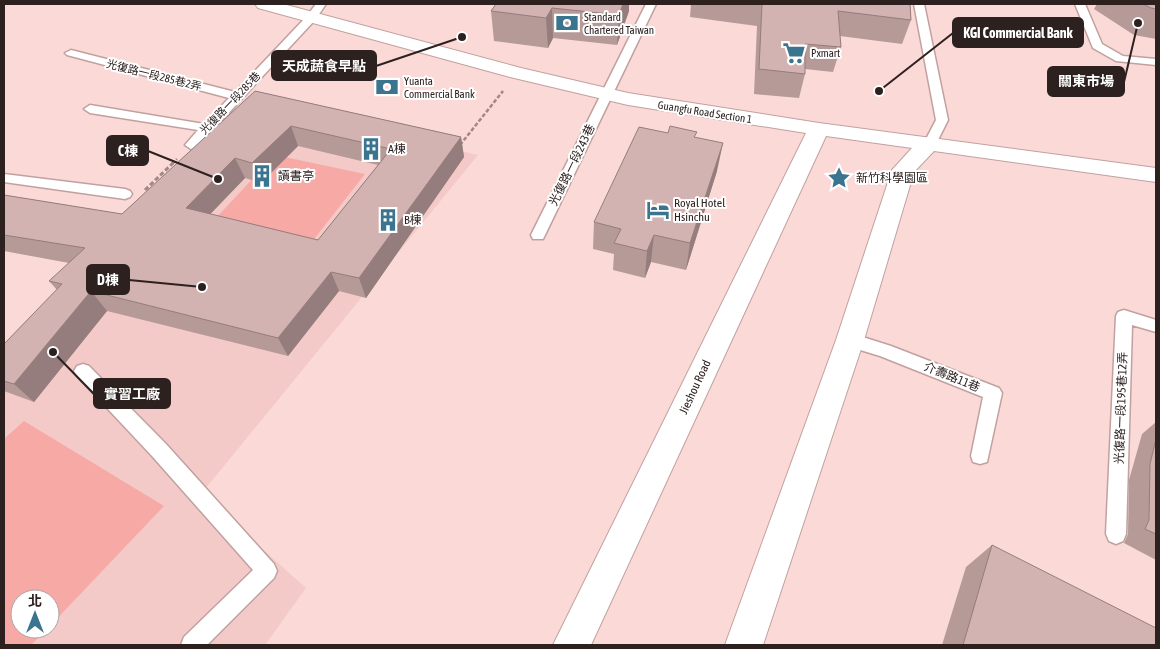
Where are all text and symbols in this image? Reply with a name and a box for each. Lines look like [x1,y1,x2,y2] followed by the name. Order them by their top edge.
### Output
[554,10,580,36] bank icon: Standard Chartered Taiwan
[584,11,654,36] place label: Standard Chartered Taiwan
[953,18,1083,47] callout: KGI Commercial Bank
[963,25,1074,41] text: KGI Commercial Bank
[781,40,807,66] supermarket icon: Pxmart
[811,47,840,59] place label: Pxmart
[272,51,376,80] callout: 天成蔬食早點
[105,57,203,93] street label: 光復路一段285巷2弄
[282,58,366,74] text: 天成蔬食早點
[1048,67,1124,96] callout: 關東市場
[197,70,263,136] street label: 光復路一段285巷
[1058,73,1114,89] text: 關東市場
[374,74,400,100] bank icon: Yuanta Commercial Bank
[404,75,475,100] place label: Yuanta Commercial Bank
[657,99,753,125] street label: Guangfu Road Section 1
[546,122,598,208] street label: 光復路一段243巷
[107,136,148,165] callout: C棟
[358,136,384,162] building icon: A棟
[388,142,406,156] place label: A棟
[118,143,138,159] text: C棟
[249,163,275,189] building icon: 讀書亭
[826,165,852,191] place icon: 新竹科學園區
[278,169,314,183] place label: 讀書亭
[856,171,928,185] place label: 新竹科學園區
[674,196,726,224] place label: Royal Hotel Hsinchu
[645,197,671,223] hotel icon: Royal Hotel Hsinchu
[375,207,401,233] building icon: B棟
[404,213,422,227] place label: B棟
[87,265,129,294] callout: D棟
[97,272,119,288] text: D棟
[1112,352,1130,464] street label: 光復路一段195巷12弄
[676,358,714,416] street label: Jieshou Road
[922,359,982,395] street label: 介壽路11巷
[94,379,170,408] callout: 實習工廠
[104,386,160,402] text: 實習工廠
[10,589,60,639] north arrow
[28,593,42,609] text: 北

